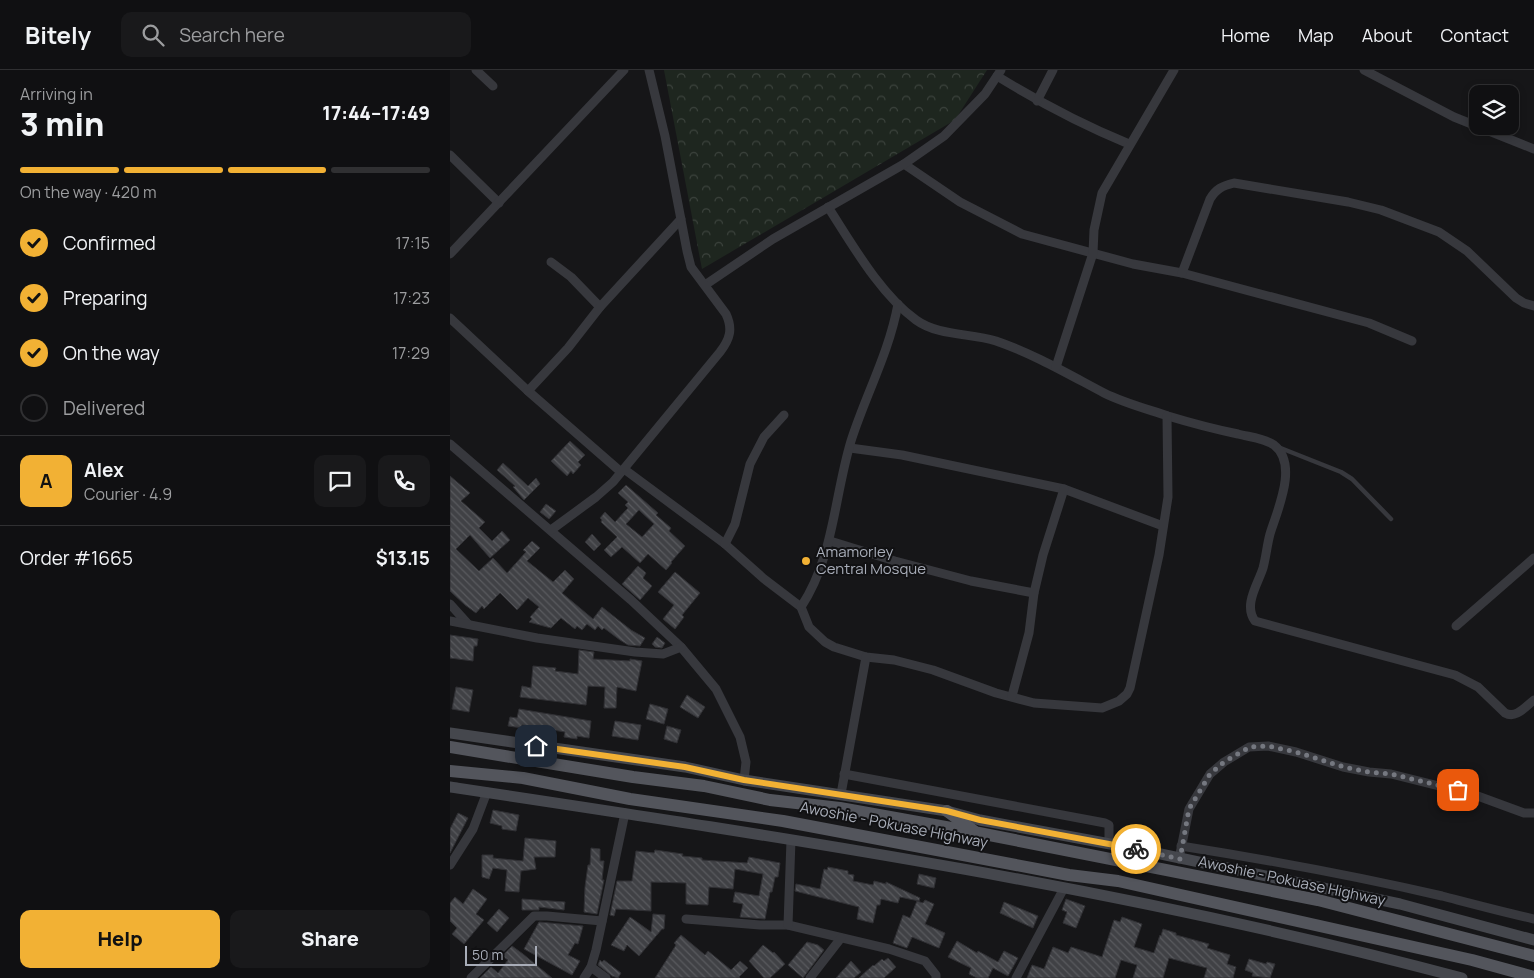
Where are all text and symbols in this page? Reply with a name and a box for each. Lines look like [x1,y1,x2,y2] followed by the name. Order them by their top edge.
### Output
[121,12,471,57] search box
[25,18,91,51] text: Bitely
[139,21,167,49] icon: search
[179,22,285,48] text: Search here
[1221,23,1270,47] text: Home
[1298,23,1334,47] text: Map
[1362,23,1412,47] text: About
[1440,23,1509,47] text: Contact
[20,83,93,105] text: Arriving in
[1469,85,1519,135] map controls
[1469,85,1519,135] button: layers
[322,100,430,126] text: 17:44–17:49
[20,102,104,146] text: 3 min
[20,181,157,203] text: On the way · 420 m
[20,229,48,257] icon: check
[63,230,156,256] text: Confirmed
[395,232,430,254] text: 17:15
[20,284,48,312] icon: check
[63,285,148,311] text: Preparing
[393,287,430,309] text: 17:23
[20,339,48,367] icon: check
[63,340,160,366] text: On the way
[392,342,430,364] text: 17:29
[63,395,145,421] text: Delivered
[314,455,366,507] button: chat
[378,455,430,507] button: phone
[84,457,124,483] text: Alex
[40,468,52,494] text: A
[84,483,172,505] text: Courier · 4.9
[816,541,926,579] place label: Amamorley Central Mosque
[20,545,133,571] text: Order #1665
[376,545,430,571] text: $13.15
[800,555,812,567] marker: Amamorley Central Mosque
[515,725,557,767] pin
[522,732,550,760] icon: home
[1437,769,1479,811] pin
[1444,776,1472,804] icon: bag
[798,796,990,853] street label: Awoshie - Pokuase Highway
[1111,824,1161,874] courier
[1122,835,1150,863] icon: bike
[1197,850,1388,911] street label: Awoshie - Pokuase Highway
[20,910,220,968] button: Help
[230,910,430,968] button: Share
[465,943,538,966] scale bar
[472,945,503,964] text: 50 m

